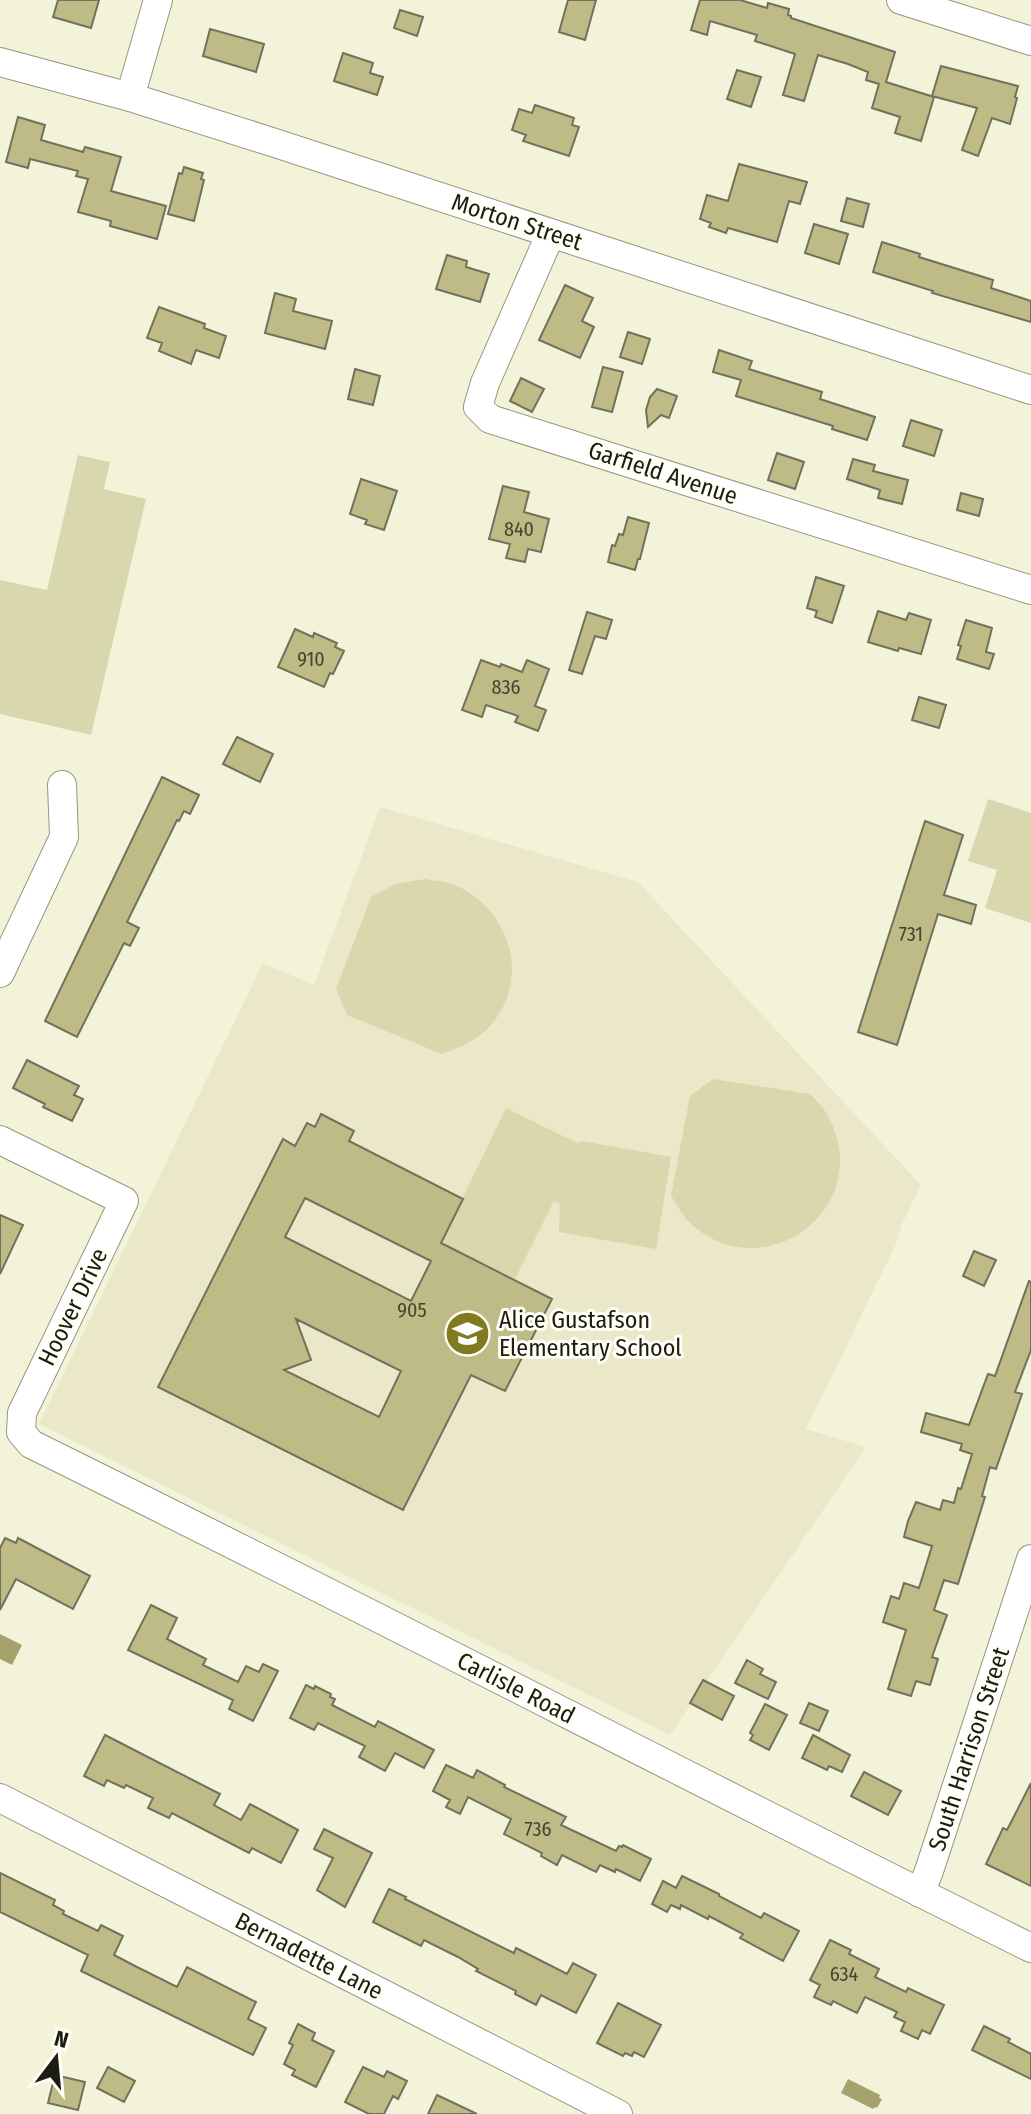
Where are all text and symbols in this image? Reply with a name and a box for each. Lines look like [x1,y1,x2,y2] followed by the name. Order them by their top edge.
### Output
[448,188,586,256] street label: Morton Street
[585,436,741,510] street label: Garfield Avenue
[504,517,534,541] house number: 840
[297,647,325,671] house number: 910
[492,675,521,699] house number: 836
[899,922,923,946] house number: 731
[33,1244,113,1370] street label: Hoover Drive
[397,1298,427,1322] house number: 905
[499,1306,682,1362] place label: Alice Gustafson Elementary School
[444,1310,492,1358] school or university icon: Alice Gustafson Elementary School
[923,1643,1015,1854] street label: South Harrison Street
[453,1646,579,1730] street label: Carlisle Road
[525,1817,552,1841] house number: 736
[230,1907,388,2005] street label: Bernadette Lane
[830,1962,858,1986] house number: 634
[16,2018,96,2098] north arrow
[51,2024,71,2054] text: N

